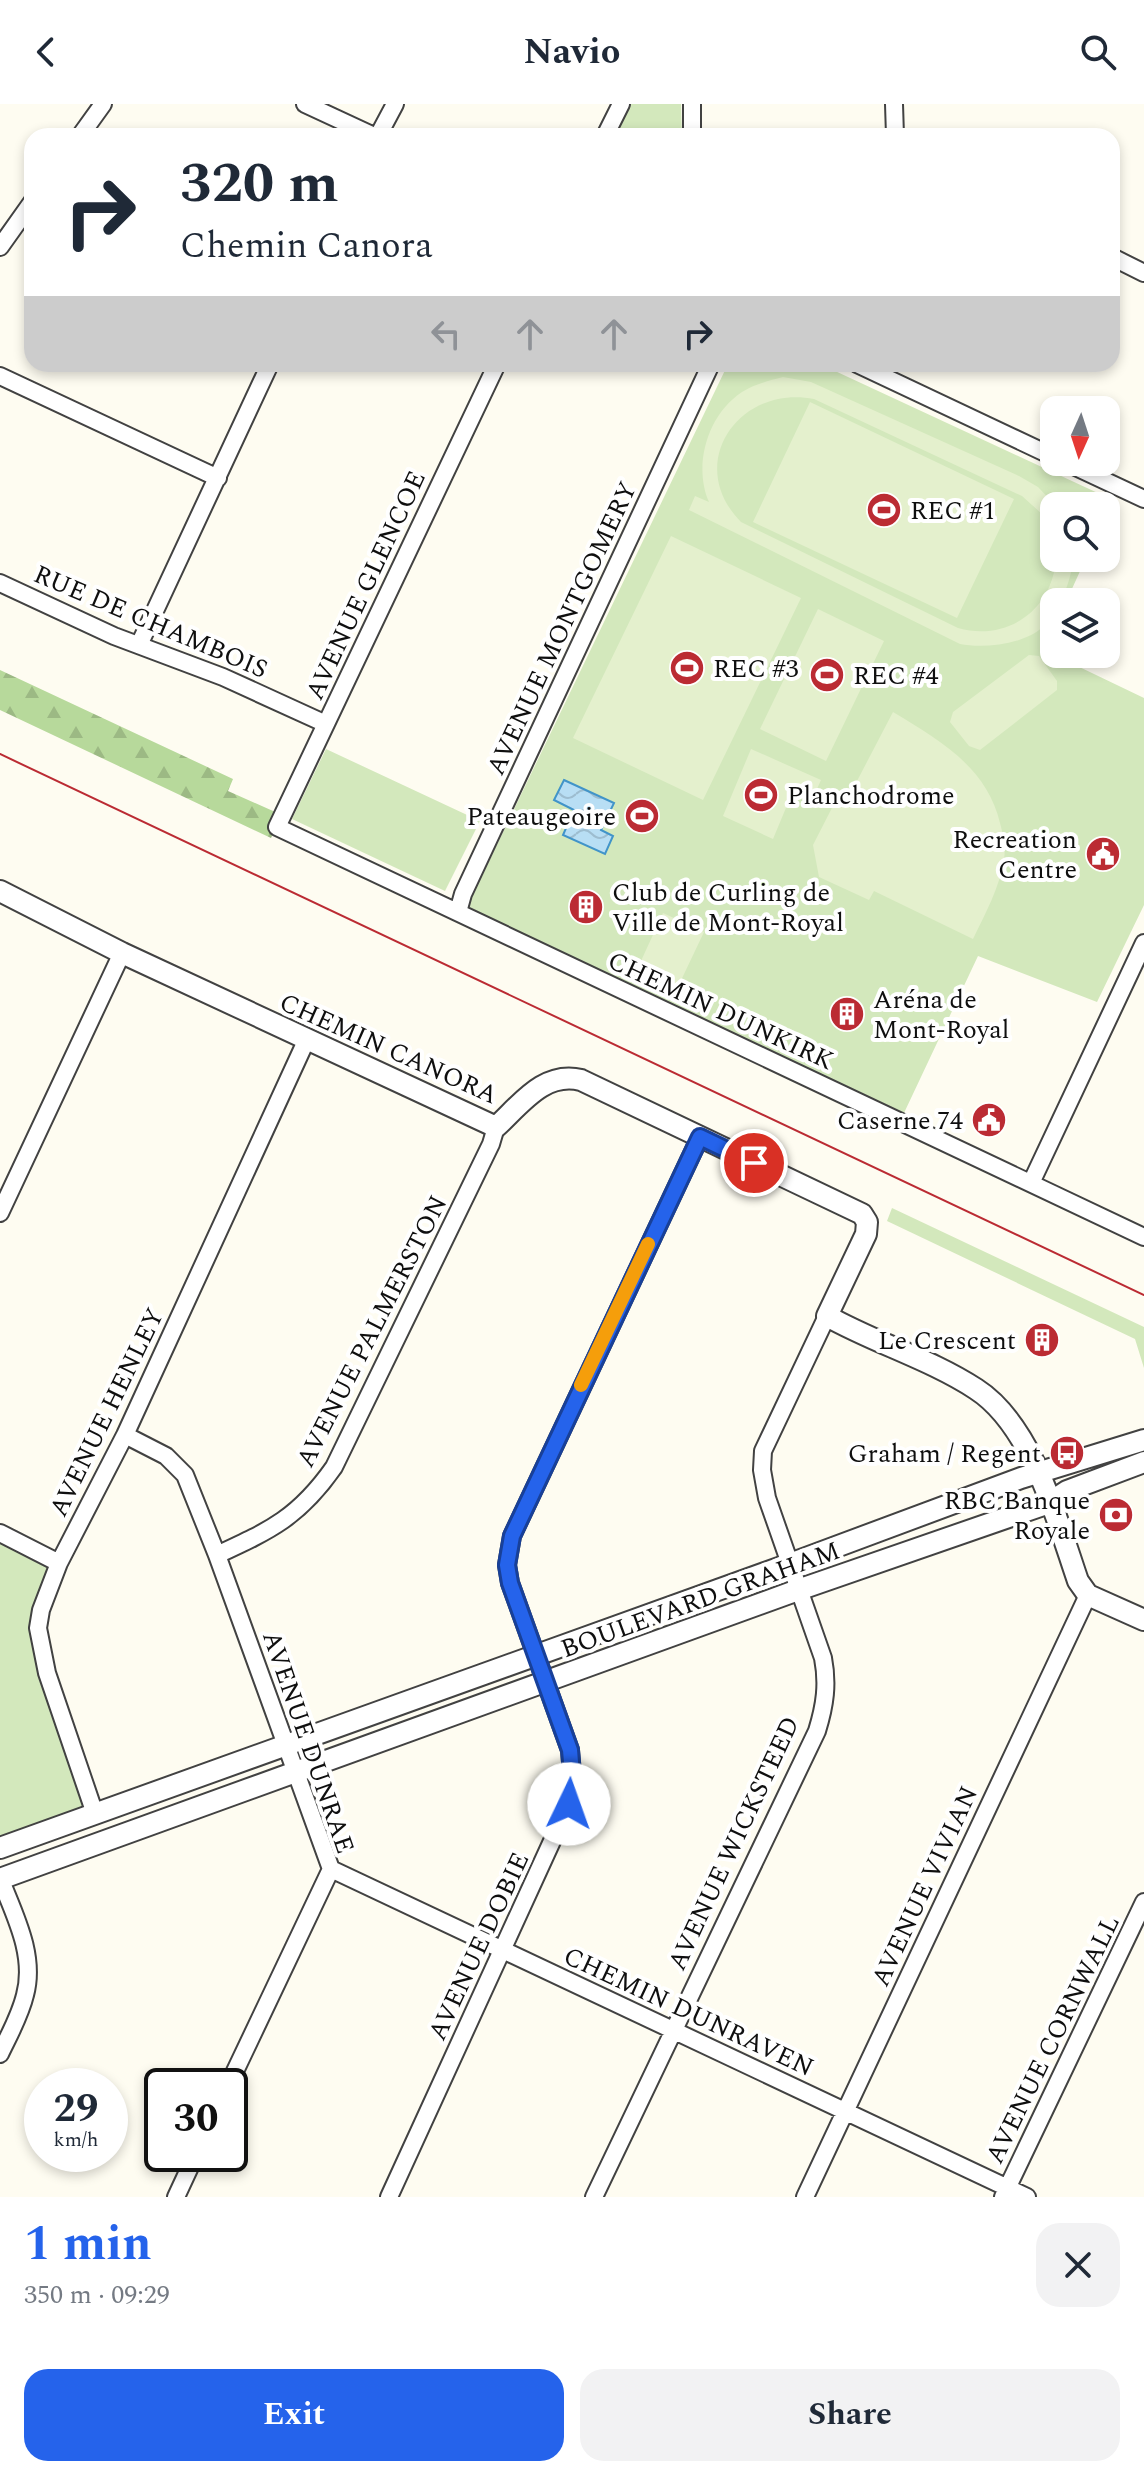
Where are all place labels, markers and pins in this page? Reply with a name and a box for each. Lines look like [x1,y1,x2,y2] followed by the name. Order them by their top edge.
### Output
[865,491,903,529] sports icon: REC #1
[910,491,996,531] place label: REC #1
[668,649,706,687] sports icon: REC #3
[713,649,799,689] place label: REC #3
[808,656,846,694] sports icon: REC #4
[853,656,939,696] place label: REC #4
[742,776,780,814] sports icon: Planchodrome
[787,776,955,816] place label: Planchodrome
[466,797,616,837] place label: Pateaugeoire
[623,797,661,835] sports icon: Pateaugeoire
[953,820,1077,890] place label: Recreation Centre
[1084,835,1122,873] public building icon: Recreation Centre
[612,873,844,943] place label: Club de Curling de Ville de Mont-Royal
[567,888,605,926] building icon: Club de Curling de Ville de Mont-Royal
[873,980,1009,1050] place label: Aréna de Mont-Royal
[828,995,866,1033] building icon: Aréna de Mont-Royal
[837,1101,963,1141] place label: Caserne 74
[970,1101,1008,1139] public building icon: Caserne 74
[720,1129,788,1197] pin
[878,1321,1016,1361] place label: Le Crescent
[1023,1321,1061,1359] building icon: Le Crescent
[848,1434,1041,1474] place label: Graham / Regent
[1048,1434,1086,1472] bus stop icon: Graham / Regent
[944,1481,1090,1551] place label: RBC Banque Royale
[1097,1496,1135,1534] bank icon: RBC Banque Royale

